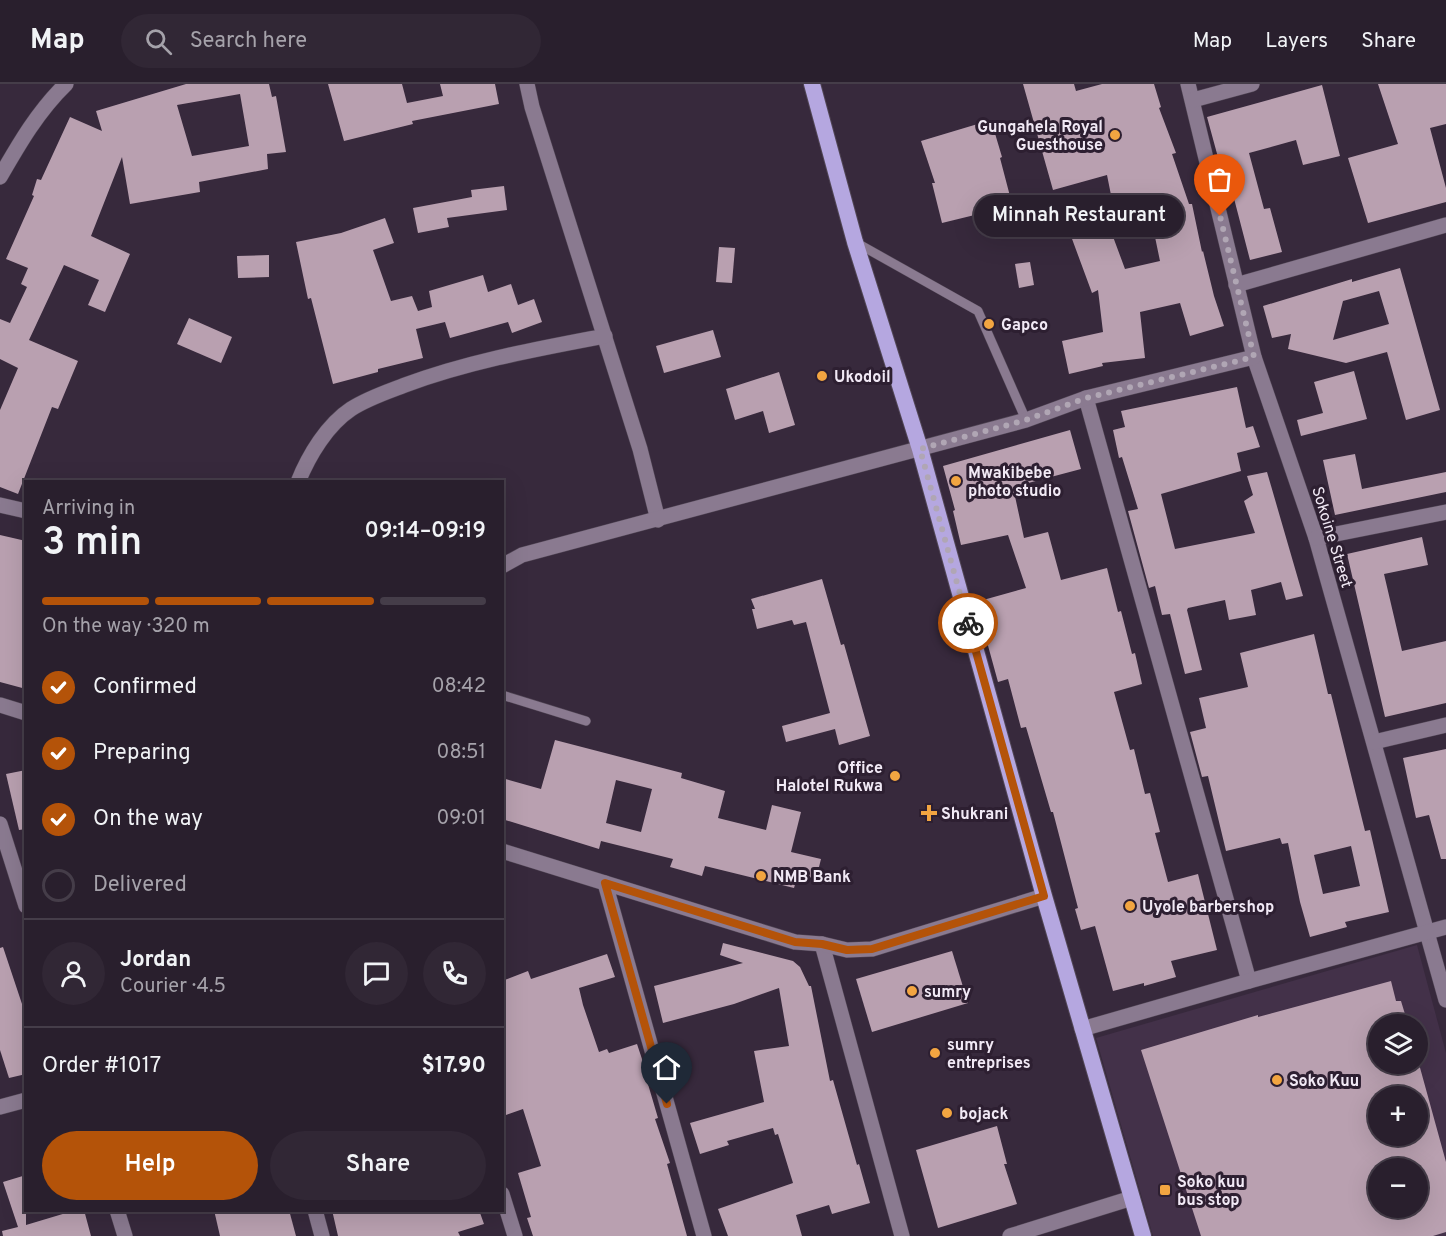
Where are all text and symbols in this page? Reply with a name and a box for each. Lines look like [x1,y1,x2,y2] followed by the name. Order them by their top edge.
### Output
[121,14,541,68] search box
[30,23,85,59] text: Map
[142,25,175,58] icon: search
[190,28,307,55] text: Search here
[1193,28,1232,55] text: Map
[1265,28,1328,55] text: Layers
[1361,28,1416,55] text: Share
[977,118,1103,156] place label: Gungahela Royal Guesthouse
[1108,128,1122,142] marker: Gungahela Royal Guesthouse
[1194,154,1245,216] pin
[1203,163,1236,196] icon: bag
[974,195,1184,237] callout: Minnah Restaurant
[992,203,1166,229] text: Minnah Restaurant
[1001,316,1048,336] place label: Gapco
[982,317,996,331] marker: Gapco
[834,368,891,388] place label: Ukodoil
[815,369,829,383] marker: Ukodoil
[968,464,1061,502] place label: Mwakibebe photo studio
[949,474,963,488] marker: Mwakibebe photo studio
[1306,484,1356,591] street label: Sokoine Street
[42,496,135,522] text: Arriving in
[365,518,486,545] text: 09:14–09:19
[42,520,142,569] text: 3 min
[938,593,998,653] courier
[952,607,985,640] icon: bike
[42,614,210,640] text: On the way · 320 m
[42,671,75,704] icon: check
[93,674,197,701] text: Confirmed
[432,674,486,700] text: 08:42
[42,737,75,770] icon: check
[93,740,191,767] text: Preparing
[437,740,486,766] text: 08:51
[776,759,883,797] place label: Office Halotel Rukwa
[888,769,902,783] marker: Office Halotel Rukwa
[42,803,75,836] icon: check
[941,805,1008,825] place label: Shukrani
[93,806,203,833] text: On the way
[436,806,486,832] text: 09:01
[922,806,936,820] marker: Shukrani
[773,868,851,888] place label: NMB Bank
[754,869,768,883] marker: NMB Bank
[93,872,187,899] text: Delivered
[1142,898,1274,918] place label: Uyole barbershop
[1123,899,1137,913] marker: Uyole barbershop
[42,942,105,1005] button: person
[345,942,408,1005] button: chat
[423,942,486,1005] button: phone
[120,947,191,974] text: Jordan
[120,974,226,1000] text: Courier · 4.5
[924,983,971,1003] place label: sumry
[905,984,919,998] marker: sumry
[1368,1014,1428,1218] map controls
[1368,1014,1428,1074] button: layers
[947,1036,1031,1074] place label: sumry entreprises
[641,1042,692,1104] pin
[928,1046,942,1060] marker: sumry entreprises
[650,1051,683,1084] icon: home
[42,1053,161,1080] text: Order #1017
[422,1053,486,1080] text: $17.90
[1289,1072,1359,1092] place label: Soko Kuu
[1270,1073,1284,1087] marker: Soko Kuu
[1368,1086,1428,1146] button: +
[959,1105,1009,1125] place label: bojack
[940,1106,954,1120] marker: bojack
[42,1131,258,1200] button: Help
[270,1131,486,1200] button: Share
[1368,1158,1428,1218] button: −
[1177,1173,1245,1211] place label: Soko kuu bus stop
[1158,1183,1172,1197] marker: Soko kuu bus stop

